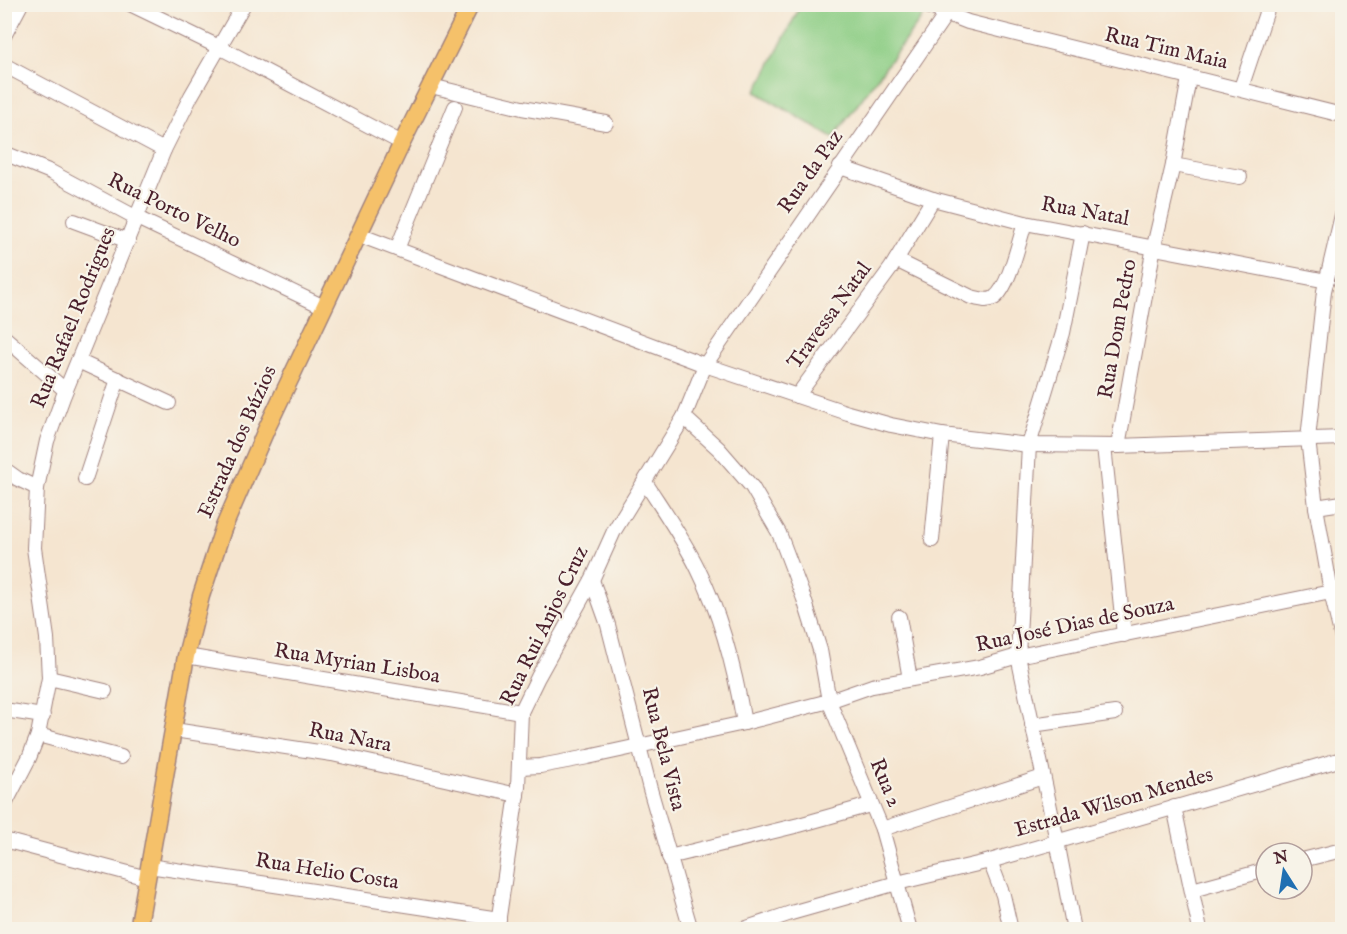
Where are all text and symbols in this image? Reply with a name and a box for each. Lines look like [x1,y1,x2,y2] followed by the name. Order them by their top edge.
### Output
[1102,22,1231,76] street label: Rua Tim Maia
[772,125,850,219] street label: Rua da Paz
[103,167,245,255] street label: Rua Porto Velho
[1039,191,1131,233] street label: Rua Natal
[25,223,123,413] street label: Rua Rafael Rodrigues
[782,257,878,375] street label: Travessa Natal
[1092,257,1144,401] street label: Rua Dom Pedro
[192,362,284,522] street label: Estrada dos Búzios
[495,542,595,710] street label: Rua Rui Anjos Cruz
[973,591,1177,659] street label: Rua José Dias de Souza
[272,638,443,691] street label: Rua Myrian Lisboa
[635,684,692,814] street label: Rua Bela Vista
[306,717,395,759] street label: Rua Nara
[863,755,907,812] street label: Rua 2
[1012,762,1216,844] street label: Estrada Wilson Mendes
[1254,841,1314,901] north arrow
[253,847,402,897] street label: Rua Helio Costa
[1271,847,1290,870] text: N

